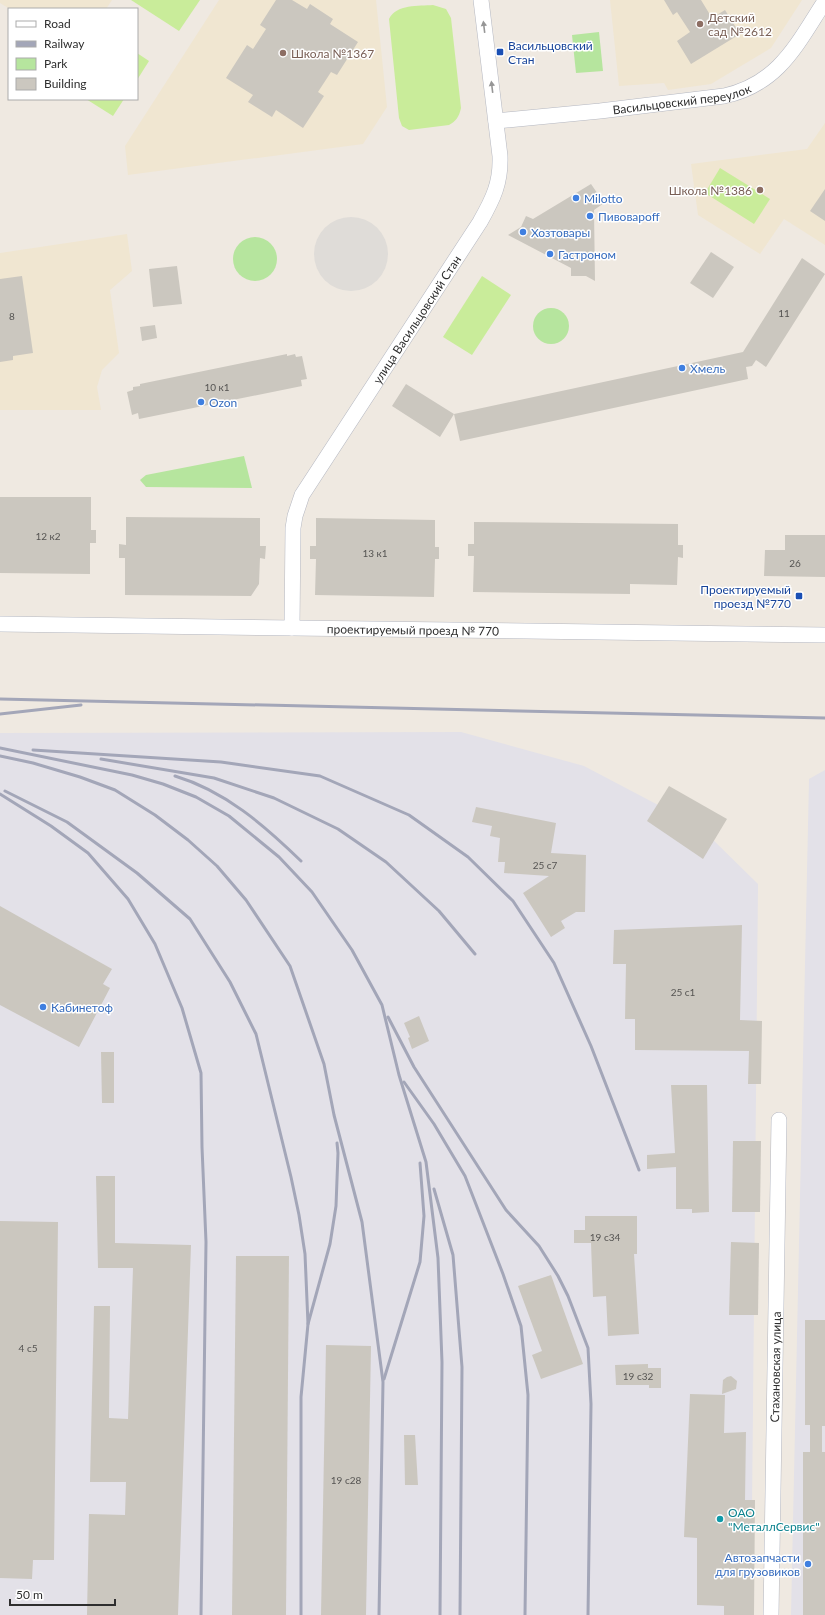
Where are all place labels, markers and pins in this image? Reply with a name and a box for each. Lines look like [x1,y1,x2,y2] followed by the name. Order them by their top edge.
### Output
[708,10,772,39] place label: Детский сад №2612
[695,19,705,29] marker: Детский сад №2612
[508,38,593,67] place label: Васильцовский Стан
[291,46,374,61] place label: Школа №1367
[495,47,505,57] marker: Васильцовский Стан
[278,48,288,58] marker: Школа №1367
[669,183,752,198] place label: Школа №1386
[755,185,765,195] marker: Школа №1386
[584,191,623,206] place label: Milotto
[571,193,581,203] marker: Milotto
[598,209,660,224] place label: Пивовароff
[585,211,595,221] marker: Пивовароff
[531,225,590,240] place label: Хозтовары
[518,227,528,237] marker: Хозтовары
[558,247,616,262] place label: Гастроном
[545,249,555,259] marker: Гастроном
[690,361,725,376] place label: Хмель
[677,363,687,373] marker: Хмель
[209,395,237,410] place label: Ozon
[196,397,206,407] marker: Ozon
[700,582,791,611] place label: Проектируемый проезд №770
[794,591,804,601] marker: Проектируемый проезд №770
[51,1000,113,1015] place label: Кабинетоф
[38,1002,48,1012] marker: Кабинетоф
[728,1505,820,1534] place label: ОАО "МеталлСервис"
[715,1514,725,1524] marker: ОАО "МеталлСервис"
[715,1550,800,1579] place label: Автозапчасти для грузовиков
[803,1559,813,1569] marker: Автозапчасти для грузовиков

